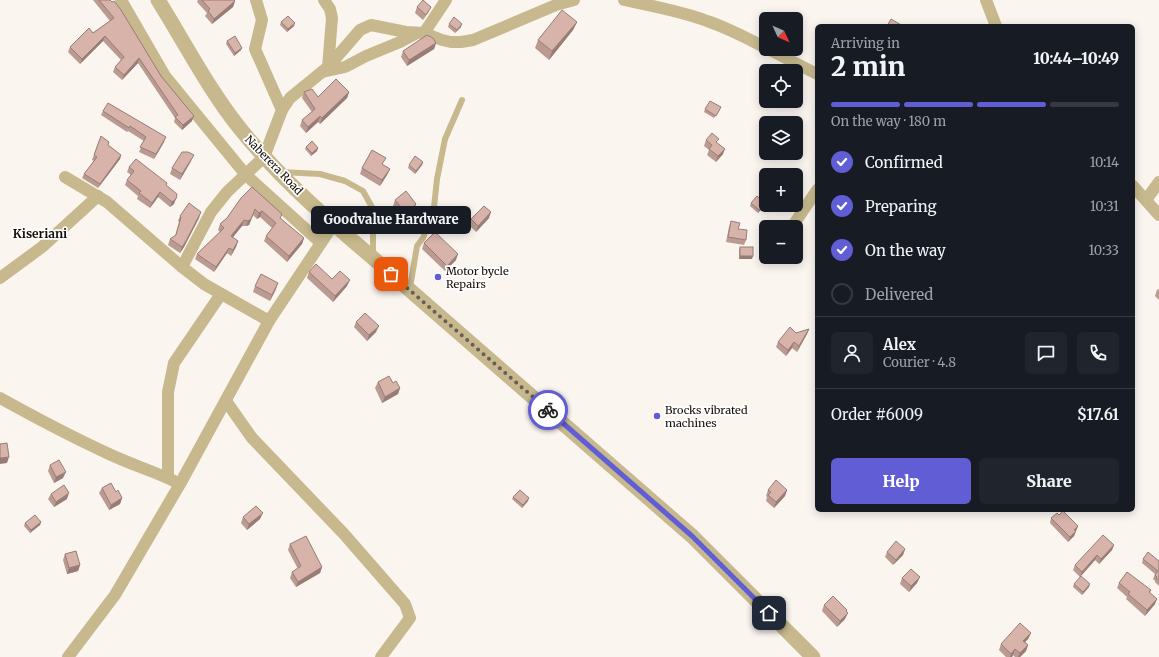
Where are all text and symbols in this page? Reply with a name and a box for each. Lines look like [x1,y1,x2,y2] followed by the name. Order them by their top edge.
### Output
[759,12,803,56] north arrow
[759,12,803,264] map controls
[831,35,900,52] text: Arriving in
[1033,49,1119,68] text: 10:44–10:49
[831,50,905,83] text: 2 min
[759,64,803,108] button: locate
[831,113,946,130] text: On the way · 180 m
[759,116,803,160] button: layers
[242,132,306,198] street label: Naberera Road
[831,151,853,173] icon: check
[865,153,943,172] text: Confirmed
[1090,154,1119,171] text: 10:14
[759,168,803,212] button: +
[831,195,853,217] icon: check
[865,197,937,216] text: Preparing
[1090,198,1119,215] text: 10:31
[311,206,471,234] callout: Goodvalue Hardware
[323,211,459,228] text: Goodvalue Hardware
[759,220,803,264] button: −
[13,226,67,241] district label: Kiseriani
[831,239,853,261] icon: check
[865,241,946,260] text: On the way
[1089,242,1119,259] text: 10:33
[374,257,408,291] pin
[380,263,402,285] icon: bag
[446,264,509,291] place label: Motor bycle Repairs
[433,272,443,282] marker: Motor bycle Repairs
[865,285,933,304] text: Delivered
[831,332,873,374] button: person
[1025,332,1067,374] button: chat
[1077,332,1119,374] button: phone
[883,335,916,354] text: Alex
[883,354,956,371] text: Courier · 4.8
[528,390,568,430] courier
[537,399,559,421] icon: bike
[665,403,748,430] place label: Brocks vibrated machines
[831,405,923,424] text: Order #6009
[1077,405,1119,424] text: $17.61
[652,411,662,421] marker: Brocks vibrated machines
[831,458,971,504] button: Help
[979,458,1119,504] button: Share
[752,596,786,630] pin
[758,602,780,624] icon: home

